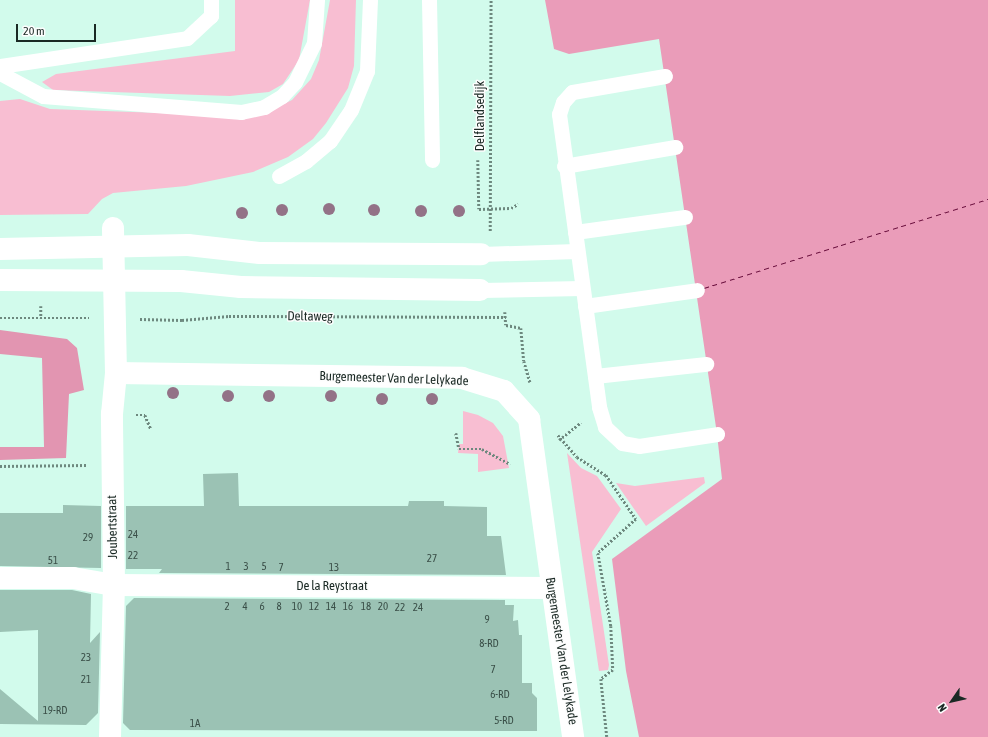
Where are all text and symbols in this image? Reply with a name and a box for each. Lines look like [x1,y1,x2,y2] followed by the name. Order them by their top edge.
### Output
[18,16,98,42] scale bar
[23,24,45,38] text: 20 m
[472,81,488,151] street label: Delflandsedijk
[287,309,333,325] street label: Deltaweg
[319,369,469,389] street label: Burgemeester Van der Lelykade
[105,495,121,559] street label: Joubertstraat
[128,527,138,541] house number: 24
[83,530,93,544] house number: 29
[128,548,138,562] house number: 22
[427,551,437,565] house number: 27
[48,553,58,567] house number: 51
[225,559,231,573] house number: 1
[243,559,249,573] house number: 3
[261,559,267,573] house number: 5
[278,560,284,574] house number: 7
[329,560,339,574] house number: 13
[542,576,580,726] street label: Burgemeester Van der Lelykade
[296,578,368,594] street label: De la Reystraat
[224,599,230,613] house number: 2
[242,599,248,613] house number: 4
[259,599,265,613] house number: 6
[276,599,282,613] house number: 8
[292,599,302,613] house number: 10
[309,599,319,613] house number: 12
[326,599,336,613] house number: 14
[343,599,353,613] house number: 16
[361,599,371,613] house number: 18
[378,599,388,613] house number: 20
[395,600,405,614] house number: 22
[413,600,423,614] house number: 24
[484,612,490,626] house number: 9
[479,636,499,650] house number: 8-RD
[81,650,91,664] house number: 23
[490,662,496,676] house number: 7
[81,672,91,686] house number: 21
[932,681,972,721] north arrow
[490,687,510,701] house number: 6-RD
[935,702,949,714] text: N
[43,703,67,717] house number: 19-RD
[494,713,514,727] house number: 5-RD
[190,716,200,730] house number: 1A

